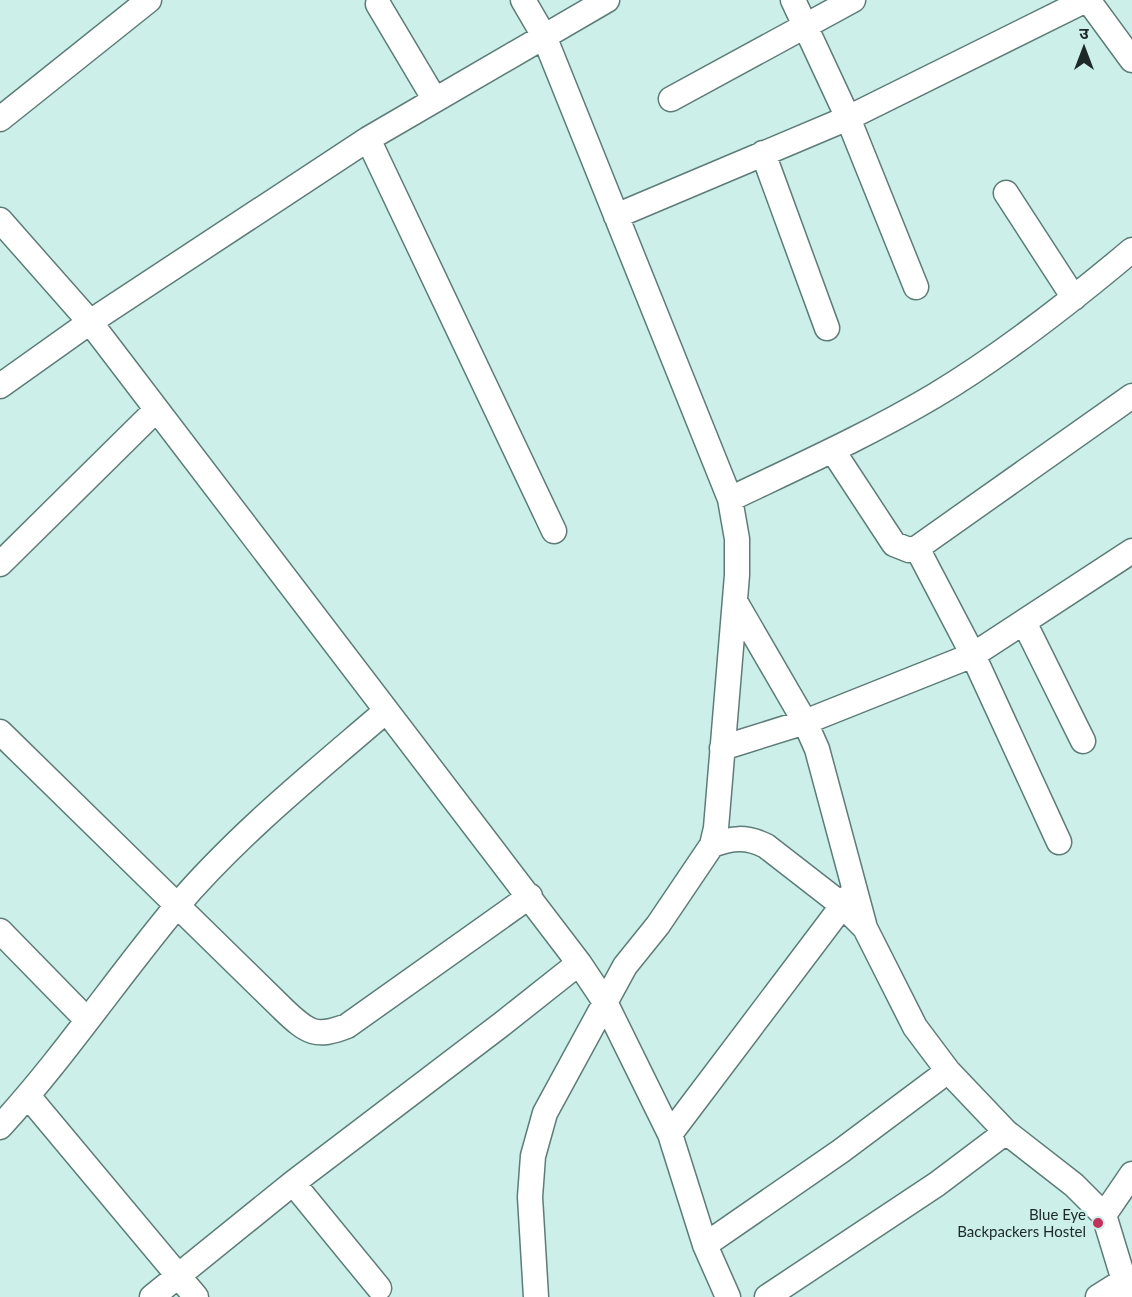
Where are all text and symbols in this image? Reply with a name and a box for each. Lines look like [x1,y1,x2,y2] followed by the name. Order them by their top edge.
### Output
[1054,18,1114,78] north arrow
[1079,23,1089,42] text: उ
[957,1205,1086,1240] place label: Blue Eye Backpackers Hostel
[1091,1216,1105,1230] marker: Blue Eye Backpackers Hostel

